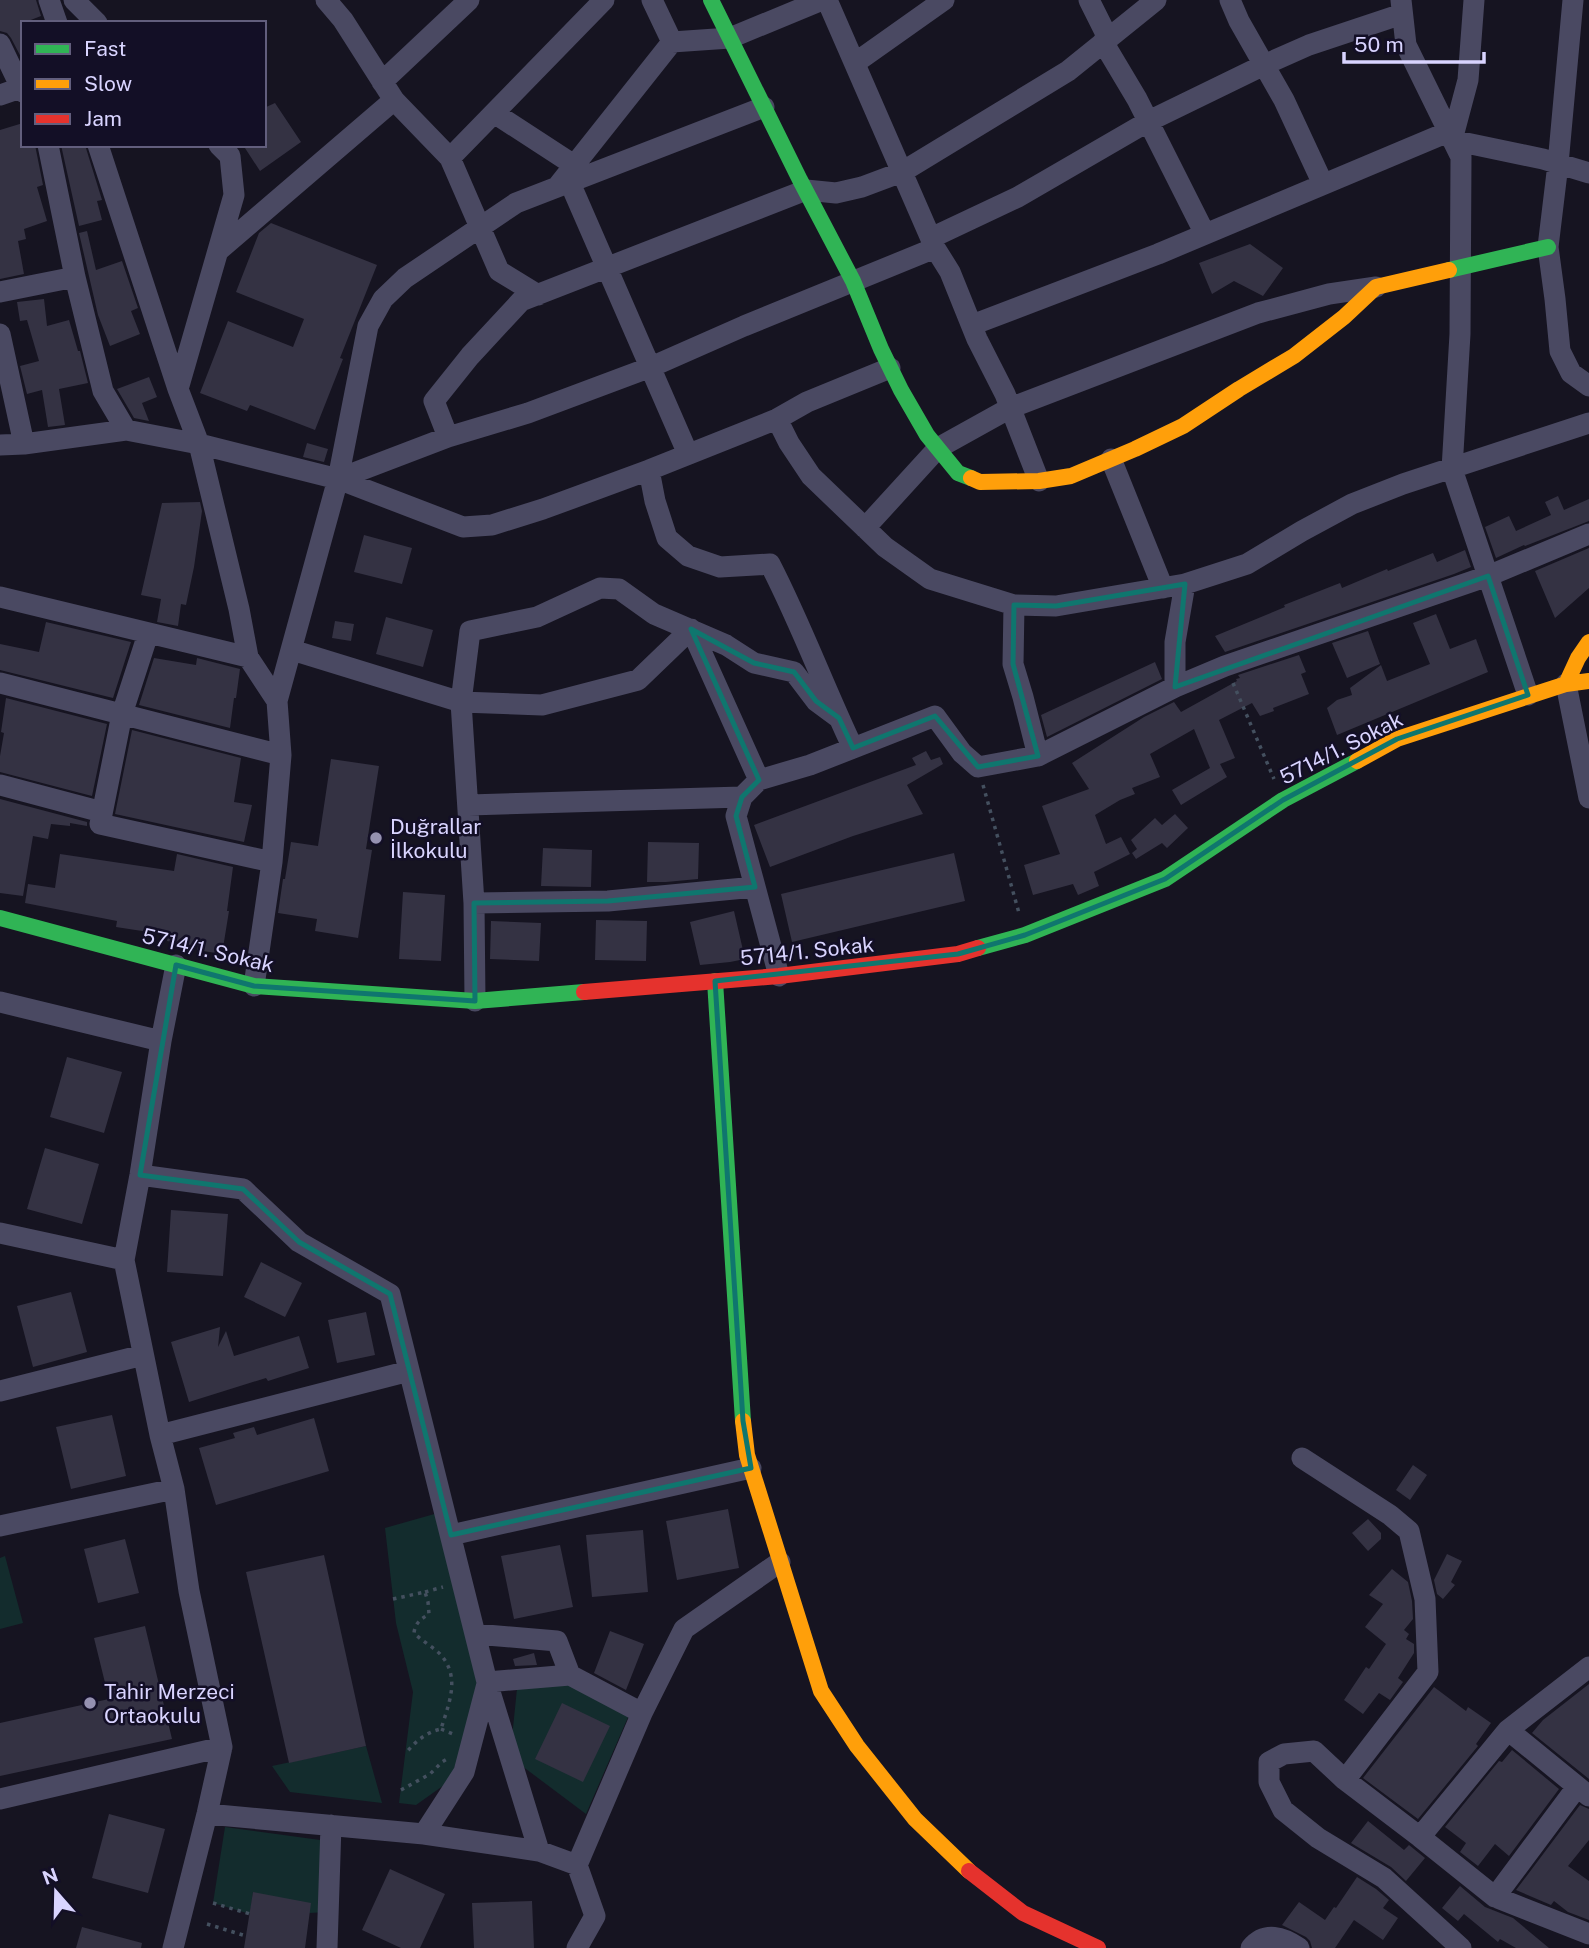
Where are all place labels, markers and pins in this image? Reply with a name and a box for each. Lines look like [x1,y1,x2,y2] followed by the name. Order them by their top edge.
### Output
[390,814,481,863] place label: Duğrallar İlkokulu
[368,830,384,846] marker: Duğrallar İlkokulu
[104,1679,235,1728] place label: Tahir Merzeci Ortaokulu
[82,1695,98,1711] marker: Tahir Merzeci Ortaokulu

